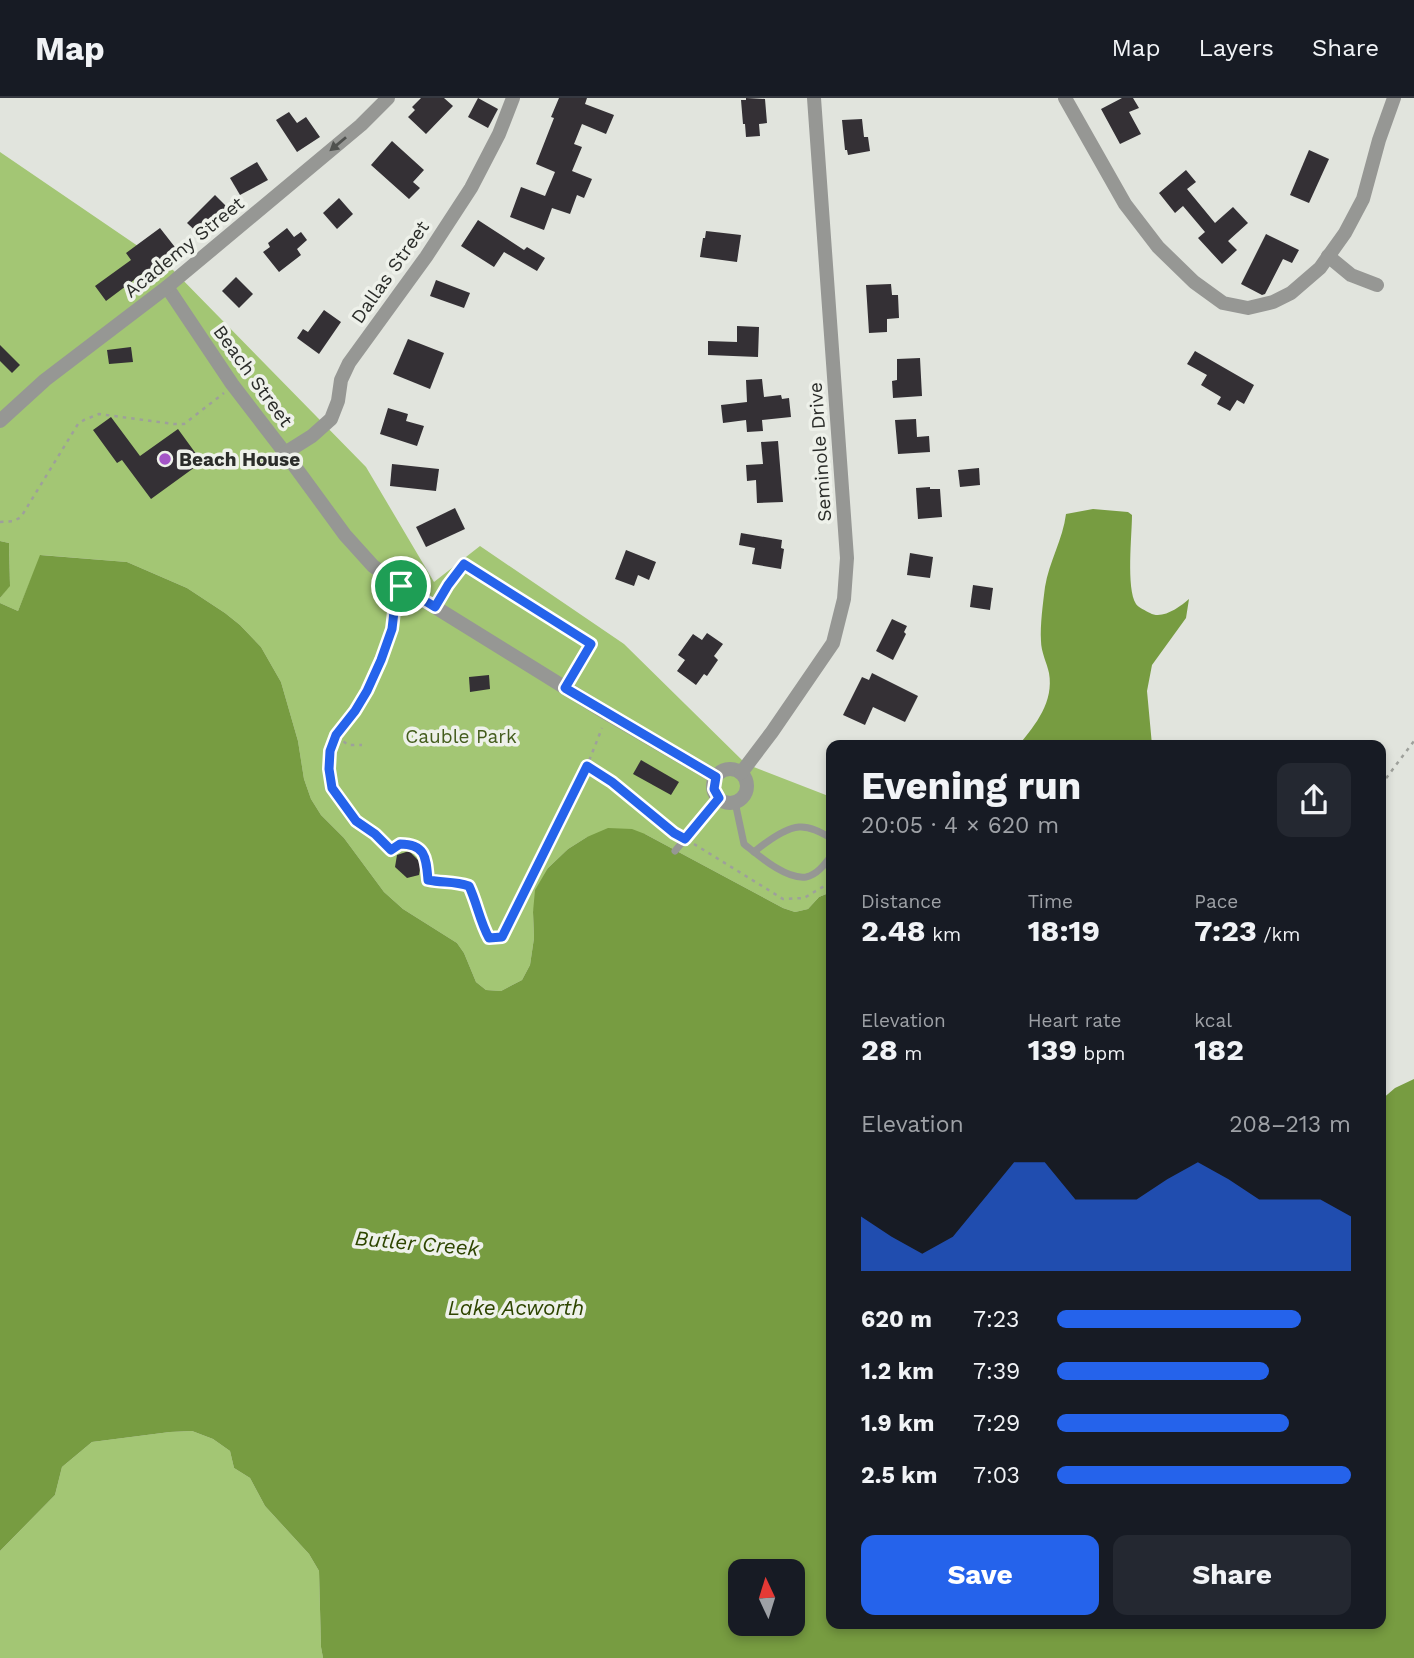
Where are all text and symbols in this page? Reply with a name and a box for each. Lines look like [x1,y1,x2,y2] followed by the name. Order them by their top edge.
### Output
[35,29,105,68] text: Map
[1112,34,1160,62] text: Map
[1198,34,1274,62] text: Layers
[1312,34,1379,62] text: Share
[330,136,347,151] one-way arrow
[119,192,249,302] street label: Academy Street
[346,216,434,328] street label: Dallas Street
[208,321,298,431] street label: Beach Street
[804,381,836,523] street label: Seminole Drive
[179,448,300,471] place label: Beach House
[157,451,173,467] marker: Beach House
[371,556,431,616] pin
[382,567,420,605] icon: arrive
[405,725,517,748] park label: Cauble Park
[1277,763,1351,837] button: share
[861,764,1081,808] text: Evening run
[861,812,1059,839] text: 20:05 · 4 × 620 m
[861,890,942,913] text: Distance
[1028,890,1073,913] text: Time
[1194,890,1238,913] text: Pace
[861,913,926,948] text: 2.48
[1028,913,1100,948] text: 18:19
[1194,913,1257,948] text: 7:23
[926,923,961,946] text: km
[1257,923,1300,946] text: /km
[861,1009,946,1032] text: Elevation
[1028,1009,1122,1032] text: Heart rate
[1194,1009,1232,1032] text: kcal
[861,1032,898,1067] text: 28
[1028,1032,1077,1067] text: 139
[1194,1032,1244,1067] text: 182
[898,1042,922,1065] text: m
[1077,1042,1125,1065] text: bpm
[861,1111,964,1138] text: Elevation
[1229,1111,1351,1138] text: 208–213 m
[354,1225,481,1261] water label: Butler Creek
[448,1295,584,1320] water label: Lake Acworth
[861,1306,932,1333] text: 620 m
[973,1306,1020,1333] text: 7:23
[861,1358,934,1385] text: 1.2 km
[973,1358,1020,1385] text: 7:39
[861,1410,934,1437] text: 1.9 km
[973,1410,1020,1437] text: 7:29
[861,1462,937,1489] text: 2.5 km
[973,1462,1020,1489] text: 7:03
[861,1535,1099,1615] button: Save
[1113,1535,1351,1615] button: Share
[728,1559,805,1636] north arrow
[728,1559,805,1636] map controls

